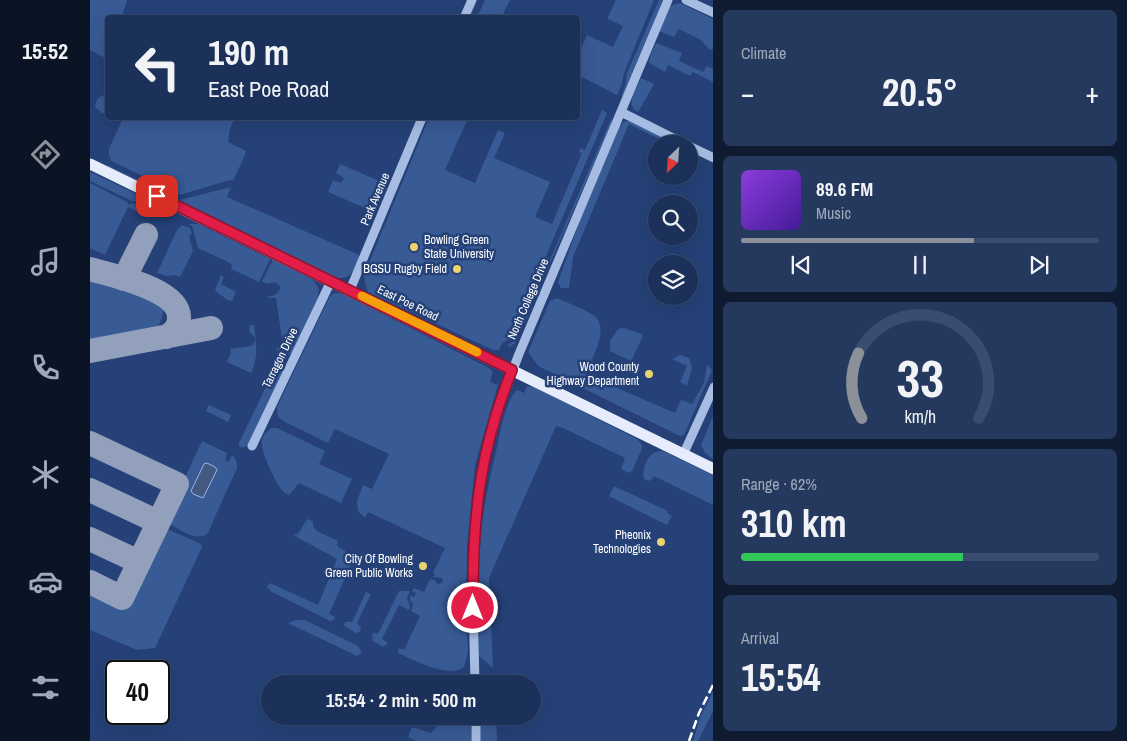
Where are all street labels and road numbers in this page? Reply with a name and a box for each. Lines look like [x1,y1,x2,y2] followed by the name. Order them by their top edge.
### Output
[357,170,393,228] street label: Park Avenue
[504,256,552,342] street label: North College Drive
[375,281,441,325] street label: East Poe Road
[259,325,301,391] street label: Tarragon Drive

